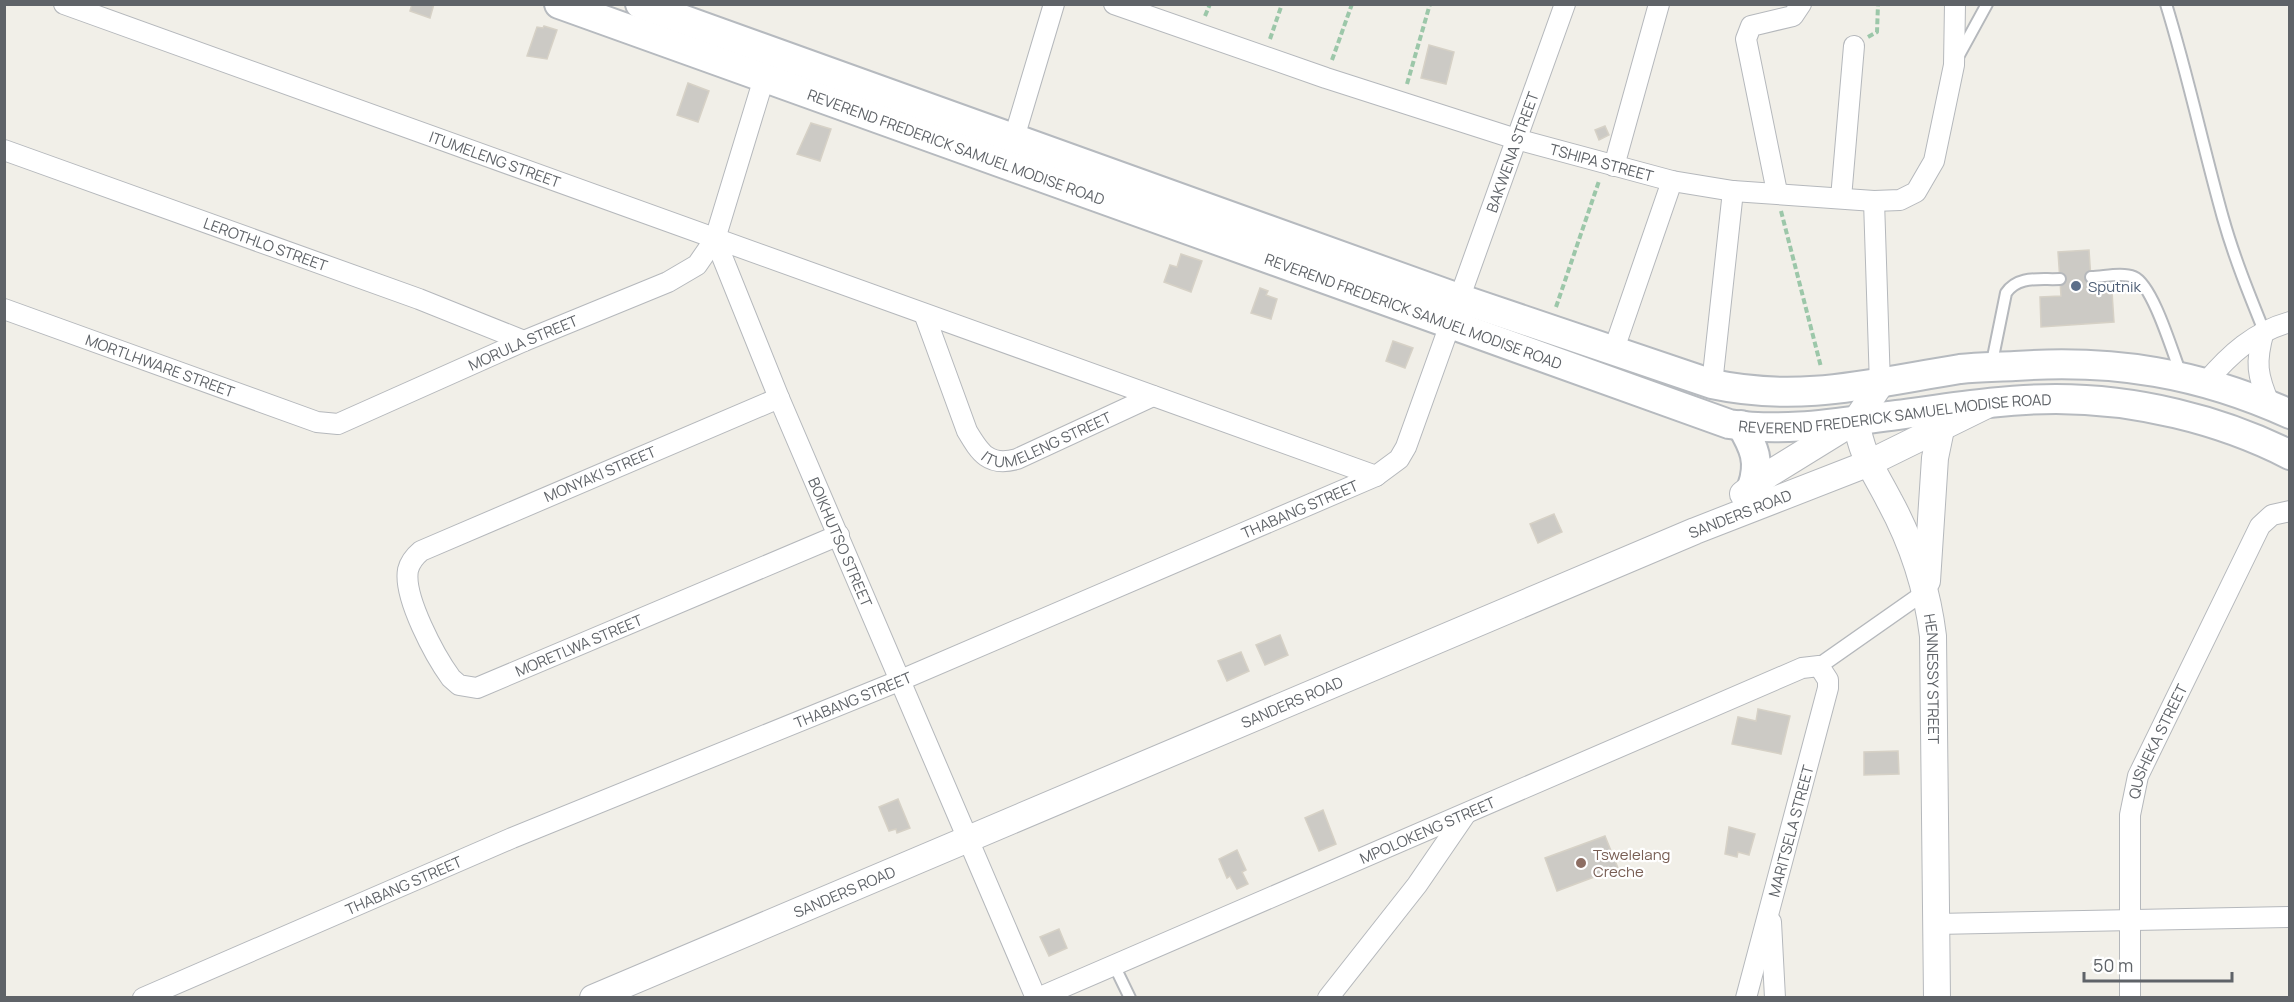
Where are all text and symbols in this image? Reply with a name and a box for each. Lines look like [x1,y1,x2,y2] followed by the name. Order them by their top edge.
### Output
[805,84,1108,210] street label: REVEREND FREDERICK SAMUEL MODISE ROAD
[1481,89,1543,215] street label: BAKWENA STREET
[426,126,563,192] street label: ITUMELENG STREET
[1548,138,1656,186] street label: TSHIPA STREET
[201,212,331,276] street label: LEROTHLO STREET
[1262,248,1565,374] street label: REVEREND FREDERICK SAMUEL MODISE ROAD
[2088,276,2141,297] place label: Sputnik
[2069,279,2083,293] marker: Sputnik
[465,310,581,375] street label: MORULA STREET
[83,329,238,402] street label: MORTLHWARE STREET
[1738,388,2052,438] street label: REVEREND FREDERICK SAMUEL MODISE ROAD
[977,406,1115,472] street label: ITUMELENG STREET
[541,441,659,507] street label: MONYAKI STREET
[804,474,878,610] street label: BOIKHUTSO STREET
[1238,474,1361,543] street label: THABANG STREET
[1685,484,1794,543] street label: SANDERS ROAD
[512,609,645,681] street label: MORETLWA STREET
[1919,612,1945,744] street label: HENNESSY STREET
[791,666,915,733] street label: THABANG STREET
[1238,671,1346,733] street label: SANDERS ROAD
[2123,680,2192,801] street label: QUSHEKA STREET
[1763,763,1819,899] street label: MARITSELA STREET
[1356,791,1498,868] street label: MPOLOKENG STREET
[1593,844,1671,882] place label: Tswelelang Creche
[342,850,465,920] street label: THABANG STREET
[1574,856,1588,870] marker: Tswelelang Creche
[790,861,899,922] street label: SANDERS ROAD
[2084,945,2232,983] scale bar
[2093,953,2133,977] text: 50 m

